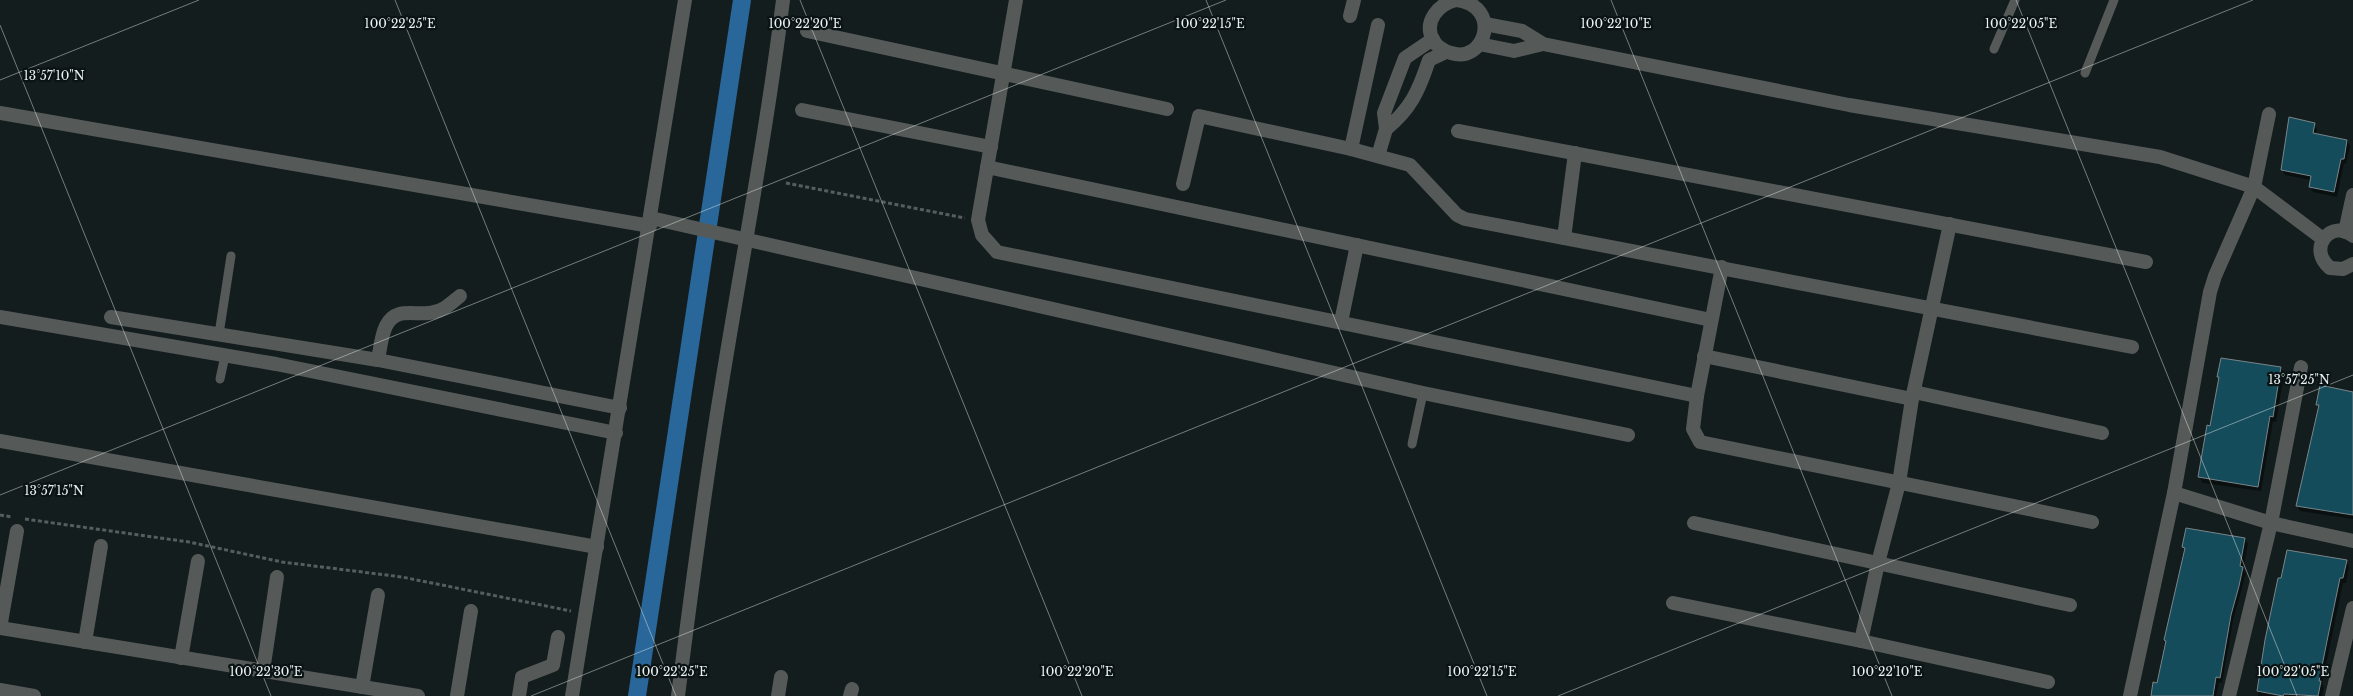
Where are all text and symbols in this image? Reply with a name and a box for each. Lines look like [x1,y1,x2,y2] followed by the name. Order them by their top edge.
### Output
[364,16,436,31] text: 100°22'25"E
[768,16,842,31] text: 100°22'20"E
[1175,16,1245,31] text: 100°22'15"E
[1580,16,1652,31] text: 100°22'10"E
[1985,16,2058,31] text: 100°22'05"E
[23,68,85,83] text: 13°57'10"N
[2268,372,2330,387] text: 13°57'25"N
[24,483,84,498] text: 13°57'15"N
[229,664,303,679] text: 100°22'30"E
[636,664,708,679] text: 100°22'25"E
[1040,664,1114,679] text: 100°22'20"E
[1447,664,1517,679] text: 100°22'15"E
[1851,664,1923,679] text: 100°22'10"E
[2257,664,2330,679] text: 100°22'05"E

